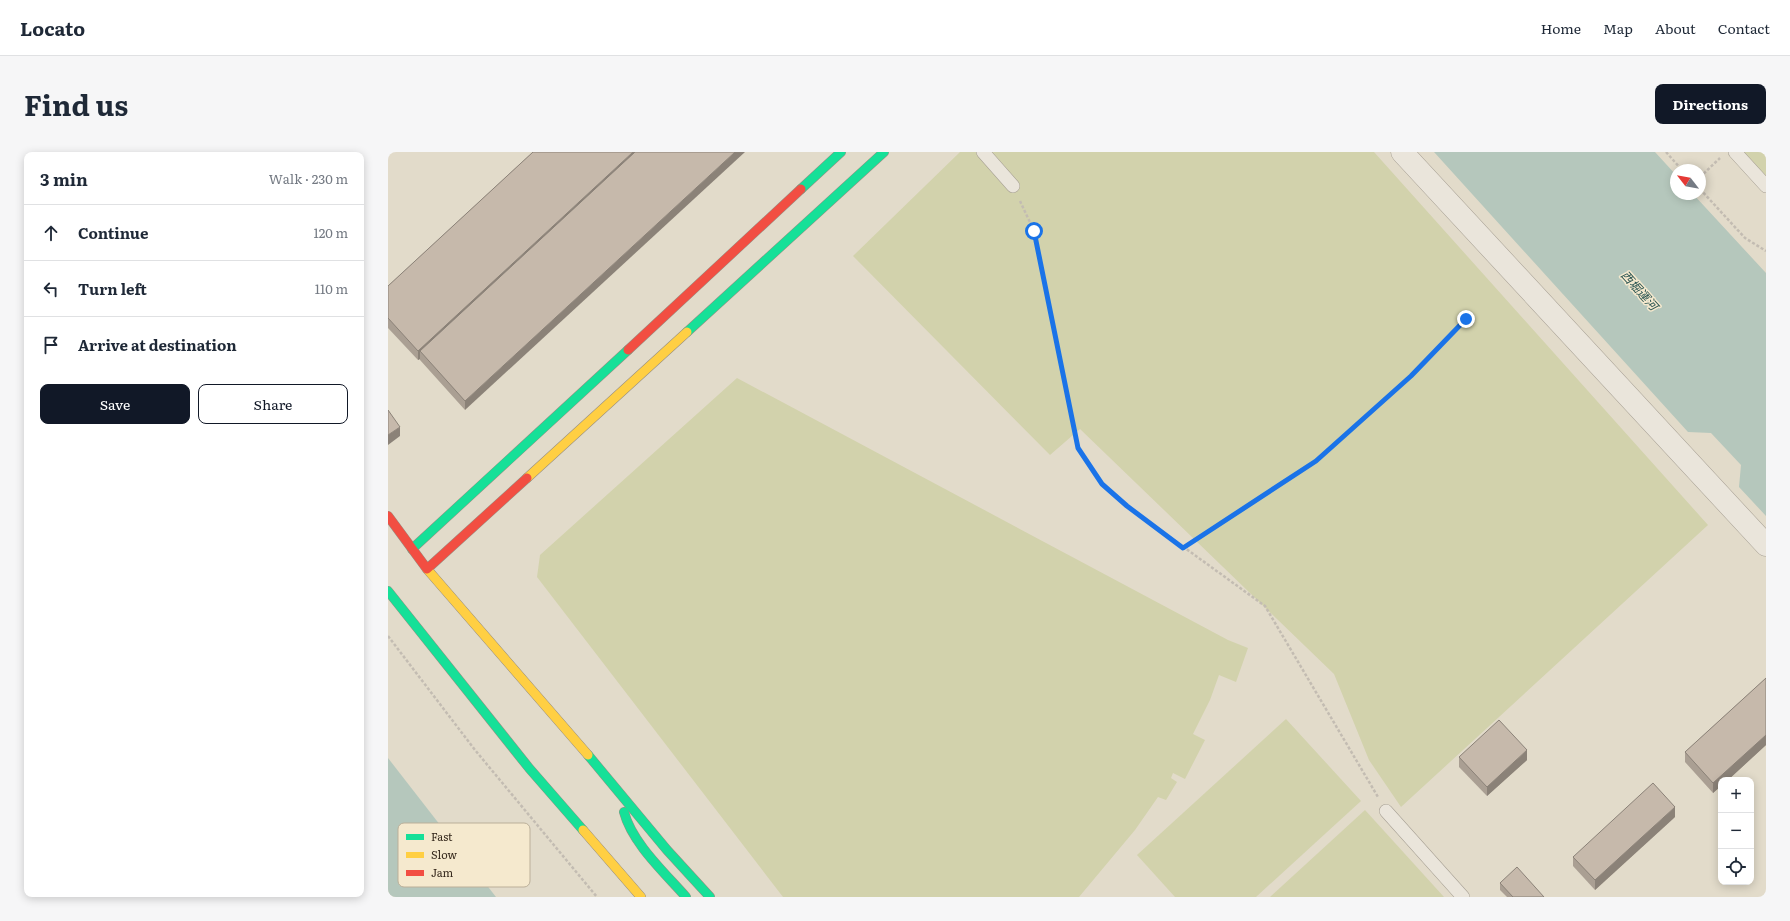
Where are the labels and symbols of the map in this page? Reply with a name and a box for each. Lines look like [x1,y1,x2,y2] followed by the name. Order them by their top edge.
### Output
[1670,164,1706,200] north arrow
[1025,222,1043,240] route start
[1617,266,1664,315] water label: 西堀運河
[1457,310,1475,328] route end
[398,823,530,887] legend
[431,828,453,844] text: Fast
[431,846,457,862] text: Slow
[431,864,454,880] text: Jam

